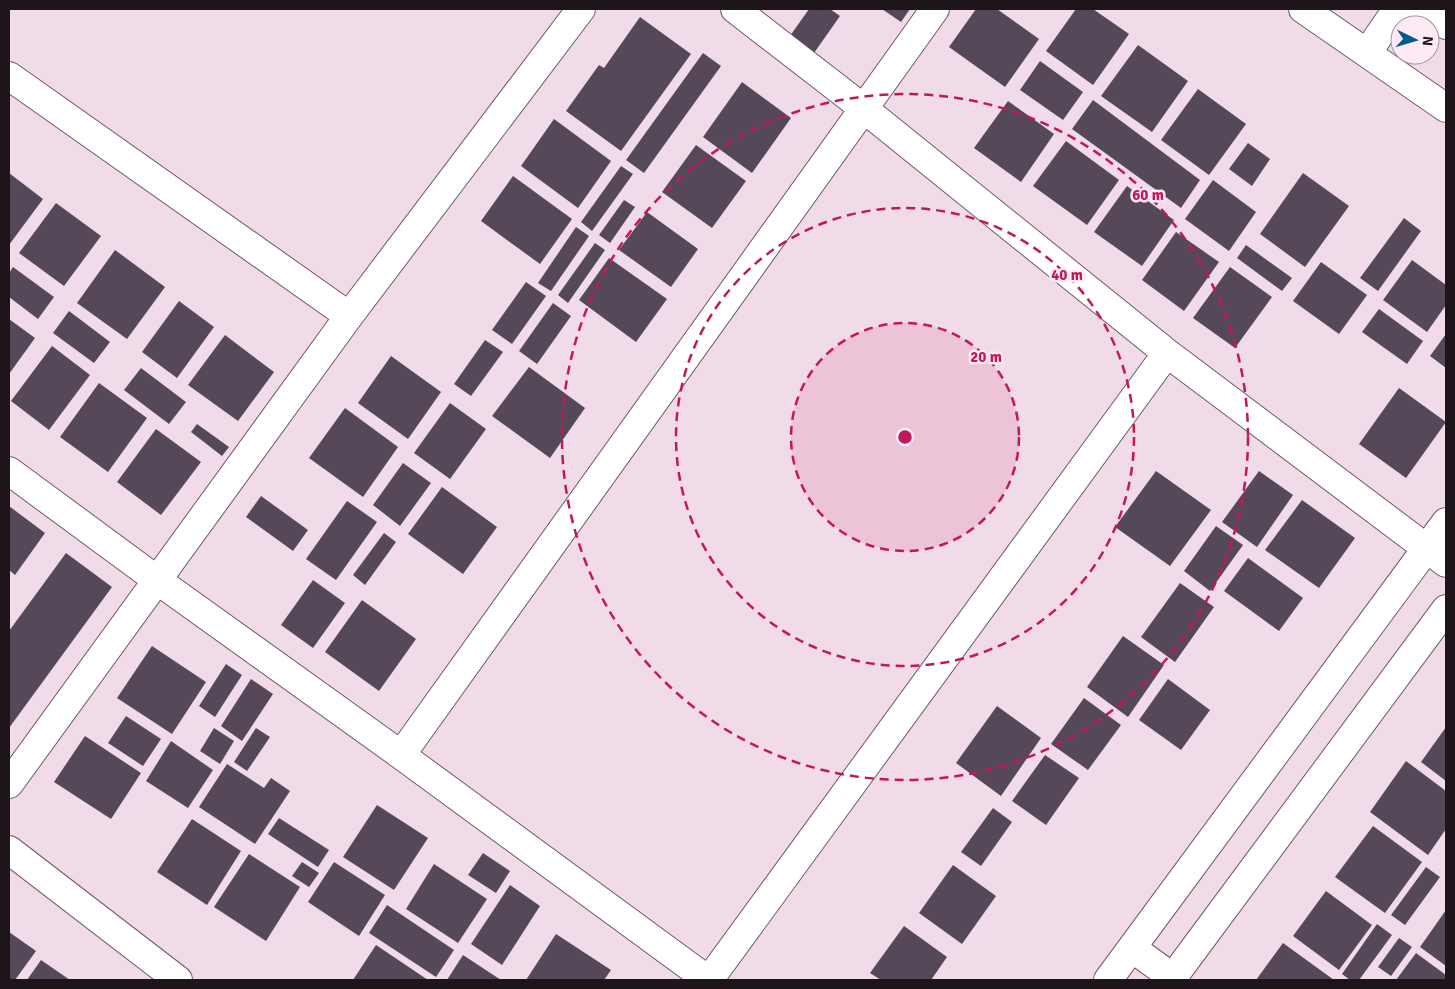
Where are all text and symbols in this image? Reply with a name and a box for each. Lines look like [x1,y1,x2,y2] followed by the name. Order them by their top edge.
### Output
[1390,15,1440,65] north arrow
[1419,35,1436,47] text: N
[1132,186,1164,204] text: 60 m
[1051,266,1083,284] text: 40 m
[970,348,1002,366] text: 20 m
[896,428,914,446] centre of rings

